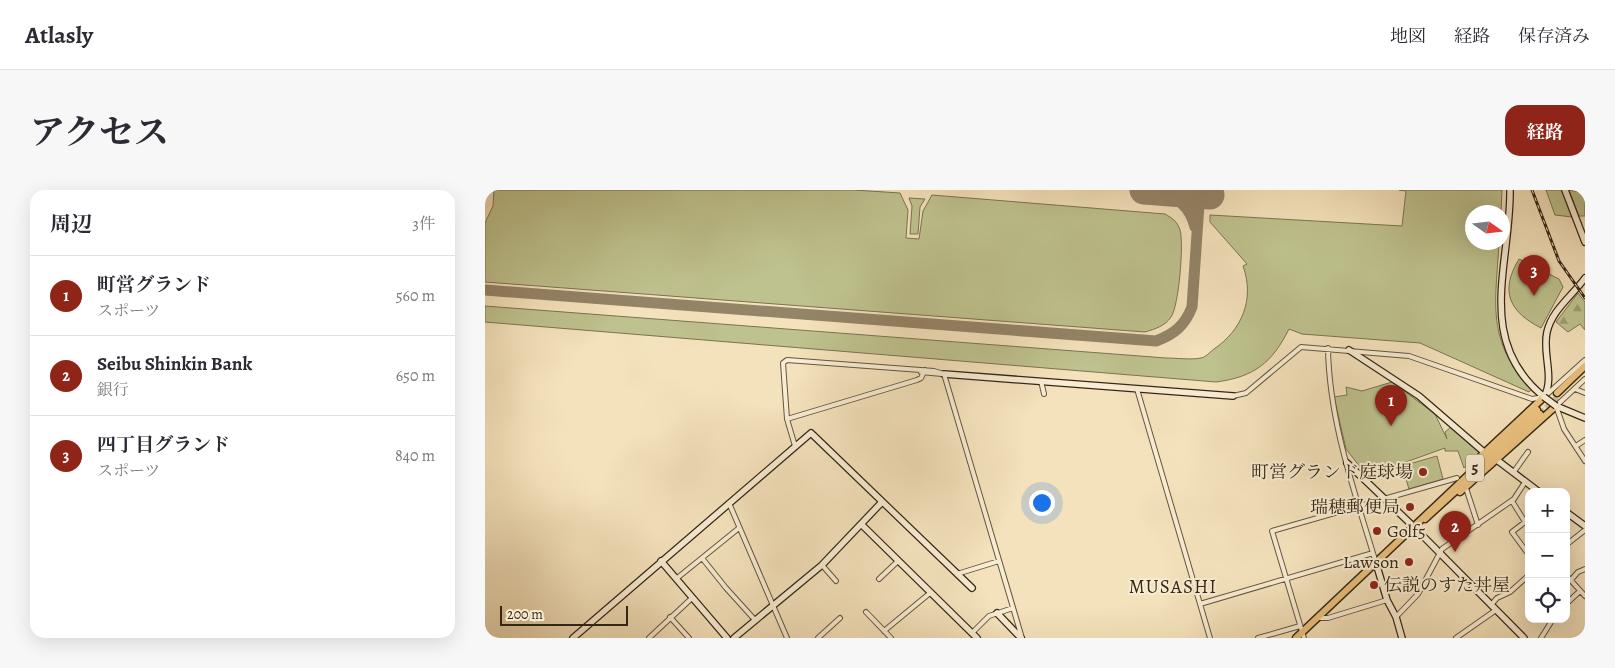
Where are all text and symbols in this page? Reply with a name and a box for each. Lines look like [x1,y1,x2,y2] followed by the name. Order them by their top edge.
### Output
[25,19,93,51] text: Atlasly
[1390,24,1426,48] text: 地図
[1454,24,1490,48] text: 経路
[1518,24,1590,48] text: 保存済み
[1505,105,1585,156] button: 経路
[30,108,169,156] text: アクセス
[1465,205,1510,250] north arrow
[50,210,92,238] text: 周辺
[412,213,435,235] text: 3件
[1518,255,1550,296] pin: 3
[97,272,211,298] text: 町営グランド
[63,285,69,307] text: 1
[396,285,435,307] text: 560 m
[97,300,160,322] text: スポーツ
[97,351,252,377] text: Seibu Shinkin Bank
[62,365,70,387] text: 2
[396,365,435,387] text: 650 m
[97,379,129,401] text: 銀行
[1375,385,1407,426] pin: 1
[97,432,230,458] text: 四丁目グランド
[63,445,69,467] text: 3
[395,445,435,467] text: 840 m
[1466,454,1484,482] road number: 5
[97,460,160,482] text: スポーツ
[1251,460,1413,484] place label: 町営グランド庭球場
[1417,466,1429,478] marker: 町営グランド庭球場
[1525,488,1570,623] map controls
[1525,488,1570,533] button: +
[1029,490,1055,516] your location
[1310,495,1400,519] place label: 瑞穂郵便局
[1404,501,1416,513] marker: 瑞穂郵便局
[1439,511,1471,552] pin: 2
[1387,519,1426,543] place label: Golf5
[1371,525,1383,537] marker: Golf5
[1525,533,1570,578] button: −
[1343,550,1399,574] place label: Lawson
[1403,556,1415,568] marker: Lawson
[1384,573,1510,597] place label: 伝説のすた丼屋
[1129,574,1217,600] district label: MUSASHI
[1525,578,1570,623] button: locate
[1368,579,1380,591] marker: 伝説のすた丼屋
[500,603,627,626] scale bar
[507,605,543,624] text: 200 m

